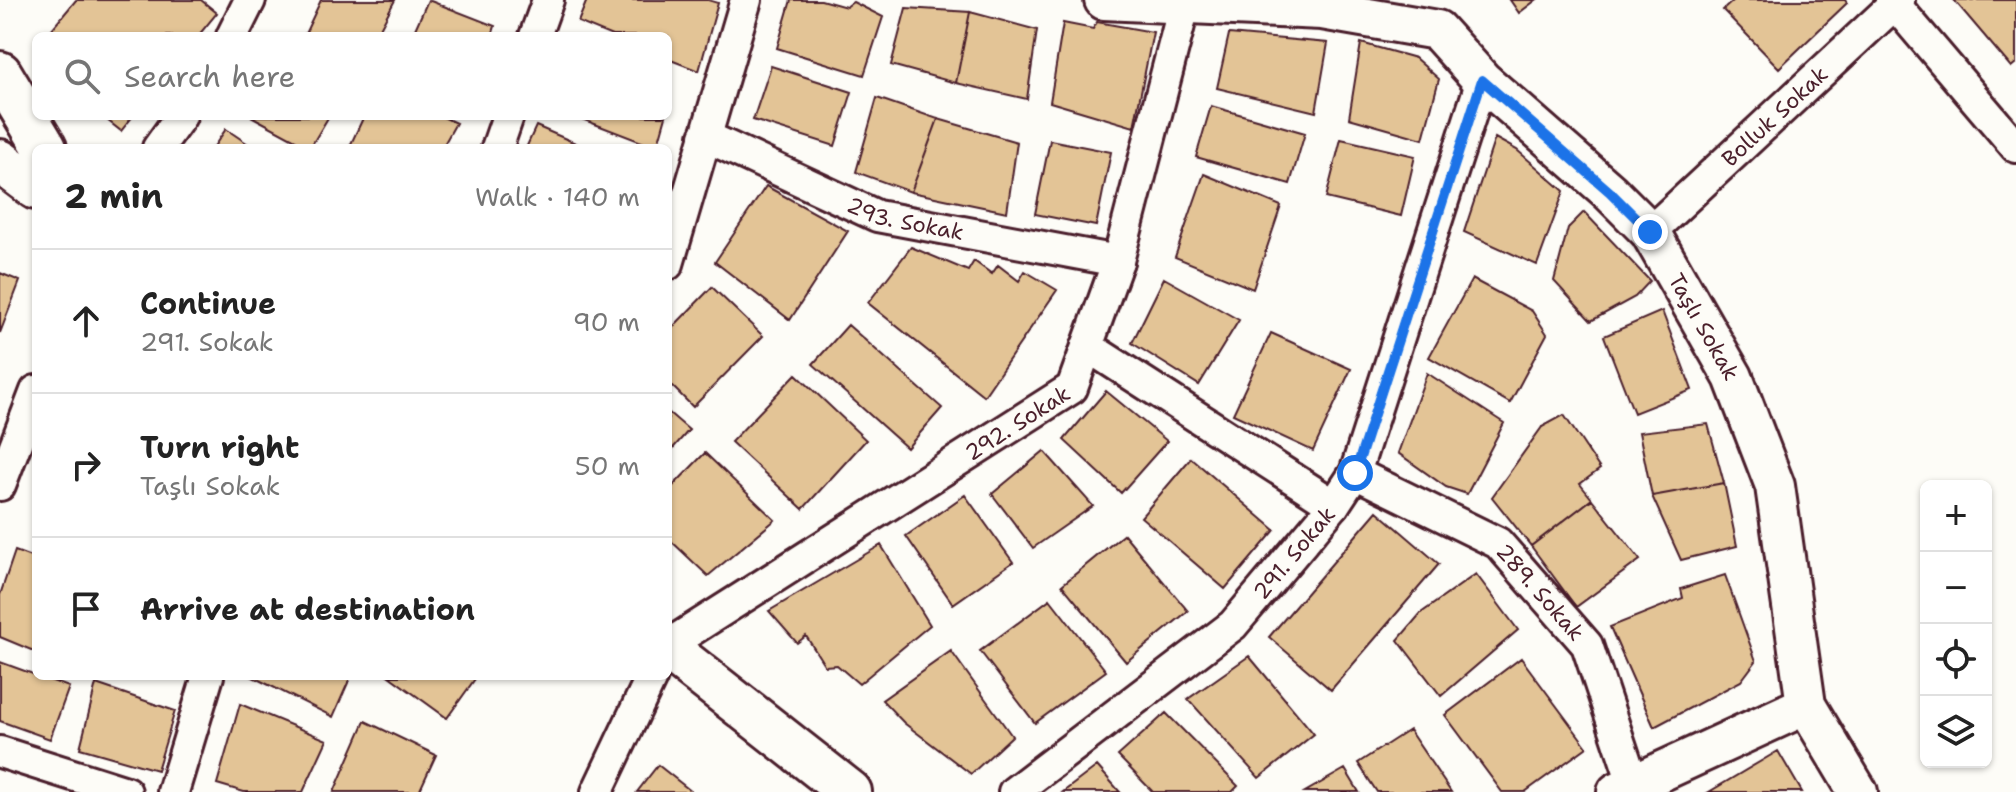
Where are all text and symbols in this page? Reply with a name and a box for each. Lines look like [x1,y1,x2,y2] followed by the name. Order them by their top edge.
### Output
[32,32,672,120] search box
[60,54,104,98] icon: search
[124,56,295,97] text: Search here
[1715,59,1834,173] street label: Bolluk Sokak
[64,173,163,219] text: 2 min
[475,179,640,214] text: Walk · 140 m
[842,190,966,246] street label: 293. Sokak
[1632,214,1668,250] route end
[1662,268,1746,385] street label: Taşlı Sokak
[140,283,276,324] text: Continue
[64,299,108,343] icon: ahead
[573,304,640,339] text: 90 m
[140,324,274,359] text: 291. Sokak
[959,378,1076,467] street label: 292. Sokak
[140,427,299,468] text: Turn right
[64,443,108,487] icon: right
[575,448,640,483] text: 50 m
[1337,455,1373,491] route start
[140,468,280,503] text: Taşlı Sokak
[1920,480,1992,768] map controls
[1920,480,1992,552] button: +
[1246,500,1341,605] street label: 291. Sokak
[1490,537,1591,647] street label: 289. Sokak
[1920,552,1992,624] button: −
[64,587,108,631] icon: arrive
[140,589,475,630] text: Arrive at destination
[1920,624,1992,696] button: locate
[1920,696,1992,768] button: layers

